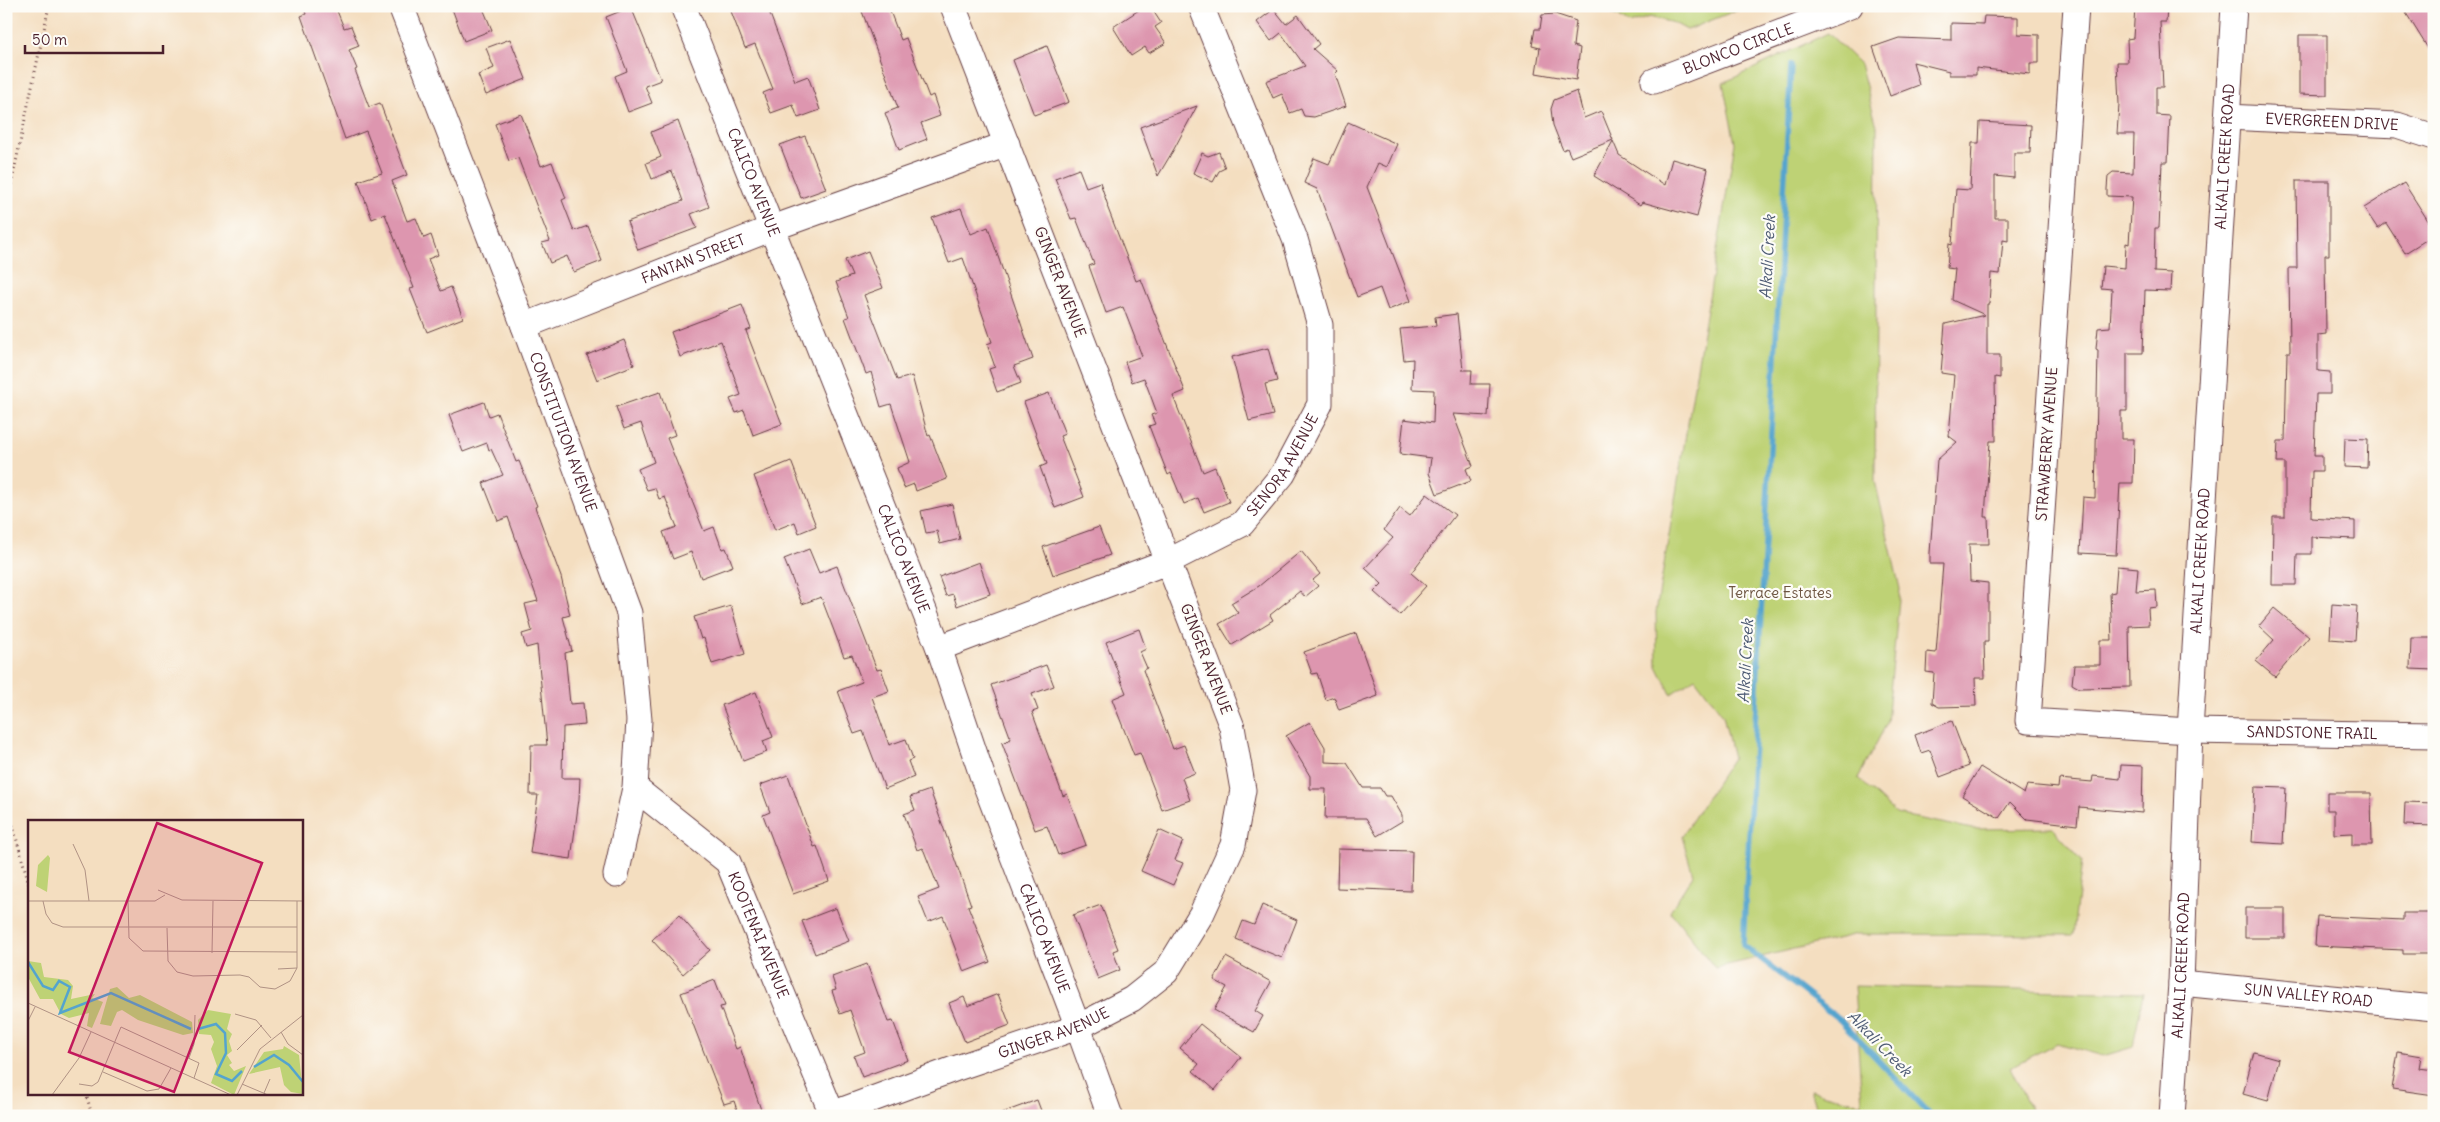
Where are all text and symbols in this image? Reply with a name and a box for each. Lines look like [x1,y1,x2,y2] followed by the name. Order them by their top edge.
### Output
[1680,19,1796,78] street label: BLONCO CIRCLE
[25,22,162,54] scale bar
[32,30,67,49] text: 50 m
[2210,83,2238,230] street label: ALKALI CREEK ROAD
[2265,109,2399,134] street label: EVERGREEN DRIVE
[724,125,784,240] street label: CALICO AVENUE
[1755,213,1779,299] water label: Alkali Creek
[1031,224,1090,340] street label: GINGER AVENUE
[639,230,748,288] street label: FANTAN STREET
[525,349,601,515] street label: CONSTITUTION AVENUE
[2032,366,2061,522] street label: STRAWBERRY AVENUE
[1242,410,1322,520] street label: SENORA AVENUE
[2186,487,2214,634] street label: ALKALI CREEK ROAD
[874,501,934,616] street label: CALICO AVENUE
[1728,583,1832,602] park label: Terrace Estates
[1177,601,1236,717] street label: GINGER AVENUE
[1733,617,1757,703] water label: Alkali Creek
[2246,722,2378,743] street label: SANDSTONE TRAIL
[28,820,302,1094] inset map
[724,869,793,1001] street label: KOOTENAI AVENUE
[1015,881,1074,996] street label: CALICO AVENUE
[2167,892,2193,1039] street label: ALKALI CREEK ROAD
[2243,979,2374,1011] street label: SUN VALLEY ROAD
[996,1003,1112,1062] street label: GINGER AVENUE
[1844,1006,1918,1081] water label: Alkali Creek

